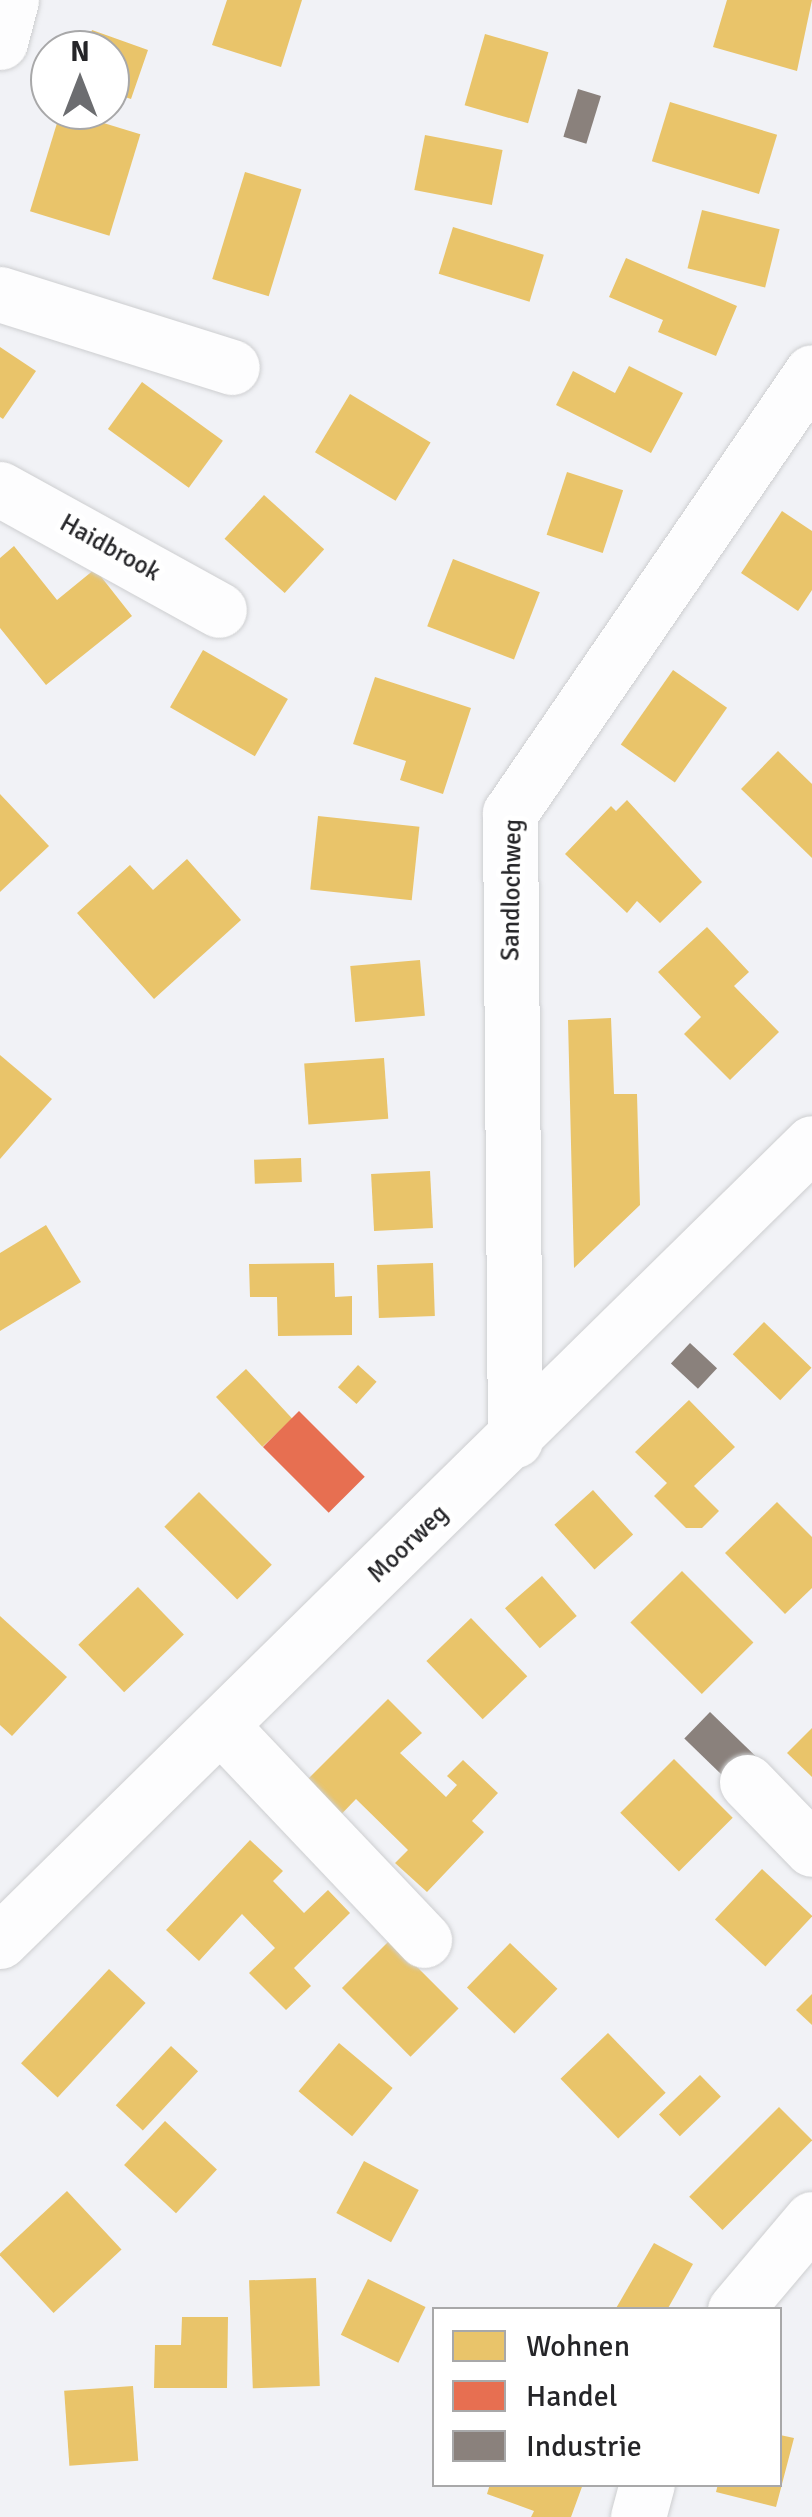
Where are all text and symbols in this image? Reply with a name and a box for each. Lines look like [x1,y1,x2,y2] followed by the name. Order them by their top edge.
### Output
[30,30,130,130] north arrow
[70,35,90,69] text: N
[55,508,165,588] street label: Haidbrook
[496,819,528,961] street label: Sandlochweg
[362,1499,454,1589] street label: Moorweg
[432,2307,782,2487] legend
[526,2328,630,2365] text: Wohnen
[526,2378,618,2415] text: Handel
[526,2428,642,2465] text: Industrie

